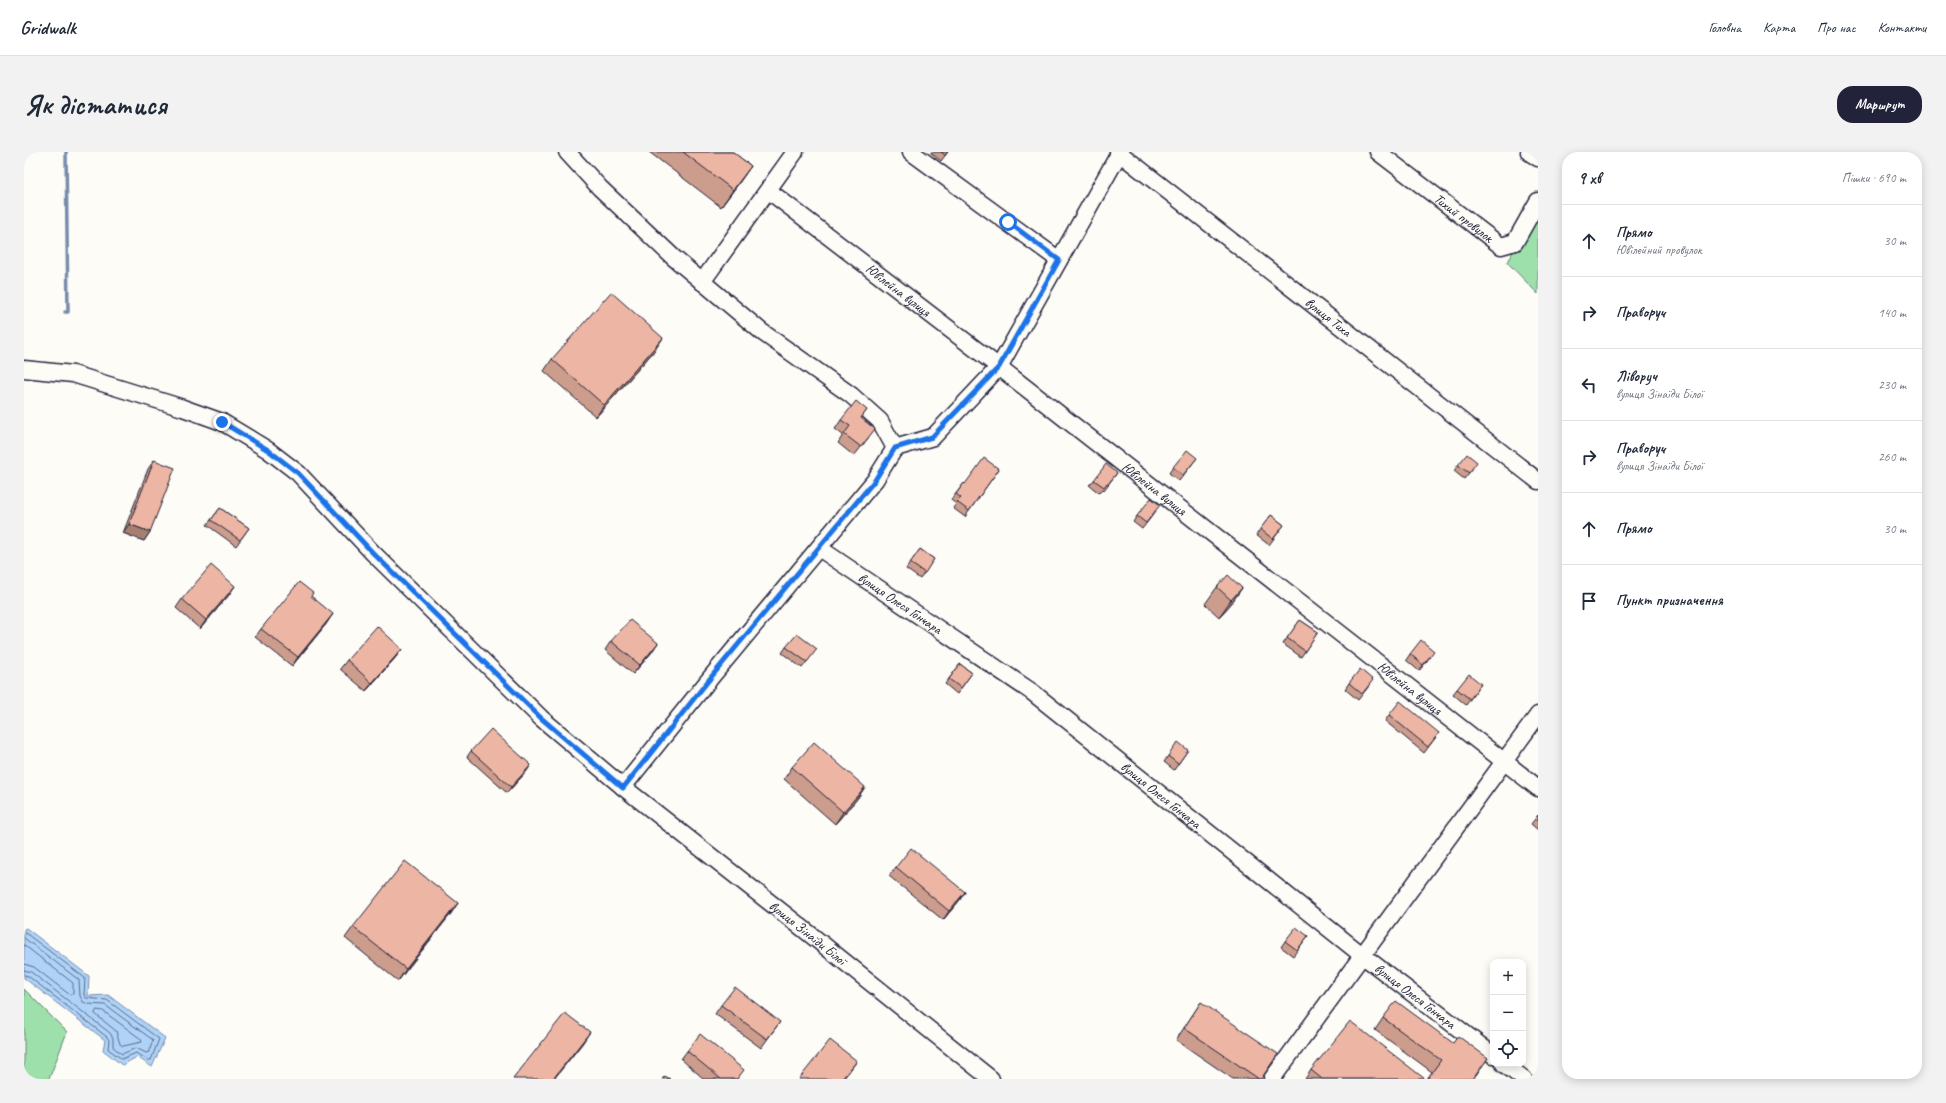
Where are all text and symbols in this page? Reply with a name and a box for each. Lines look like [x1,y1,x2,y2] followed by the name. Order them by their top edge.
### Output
[20,16,76,40] text: Gridwalk
[1708,19,1741,36] text: Головна
[1763,19,1795,36] text: Карта
[1817,19,1856,36] text: Про нас
[1878,19,1926,36] text: Контакти
[1837,86,1922,123] button: Маршрут
[24,87,167,122] text: Як дістатися
[1578,168,1601,189] text: 9 хв
[1842,170,1906,186] text: Пішки · 690 m
[1430,190,1498,247] street label: Тихий провулок
[999,213,1017,231] route start
[1616,223,1652,242] text: Прямо
[1578,230,1600,252] icon: ahead
[1884,233,1906,249] text: 30 m
[1616,242,1702,258] text: Ювілейний провулок
[862,260,935,321] street label: Ювілейна вулиця
[1301,294,1355,341] street label: вулиця Тиха
[1578,302,1600,324] icon: right
[1616,303,1665,322] text: Праворуч
[1878,305,1906,321] text: 140 m
[1616,367,1657,386] text: Ліворуч
[1578,374,1600,396] icon: left
[1878,377,1906,393] text: 230 m
[1616,386,1703,402] text: вулиця Зінаїди Білої
[213,413,231,431] route end
[1616,439,1665,458] text: Праворуч
[1578,446,1600,468] icon: right
[1878,449,1906,465] text: 260 m
[1119,458,1191,520] street label: Ювілейна вулиця
[1616,458,1703,474] text: вулиця Зінаїди Білої
[1578,518,1600,540] icon: ahead
[1616,519,1652,538] text: Прямо
[1884,521,1906,537] text: 30 m
[855,569,946,638] street label: вулиця Олеся Гончара
[1578,590,1600,612] icon: arrive
[1616,591,1723,610] text: Пункт призначення
[1374,658,1446,719] street label: Ювілейна вулиця
[1117,758,1205,833] street label: вулиця Олеся Гончара
[766,897,851,970] street label: вулиця Зінаїди Білої
[1490,959,1526,1067] map controls
[1490,959,1526,995] button: +
[1371,960,1460,1033] street label: вулиця Олеся Гончара
[1490,995,1526,1031] button: −
[1490,1031,1526,1067] button: locate

